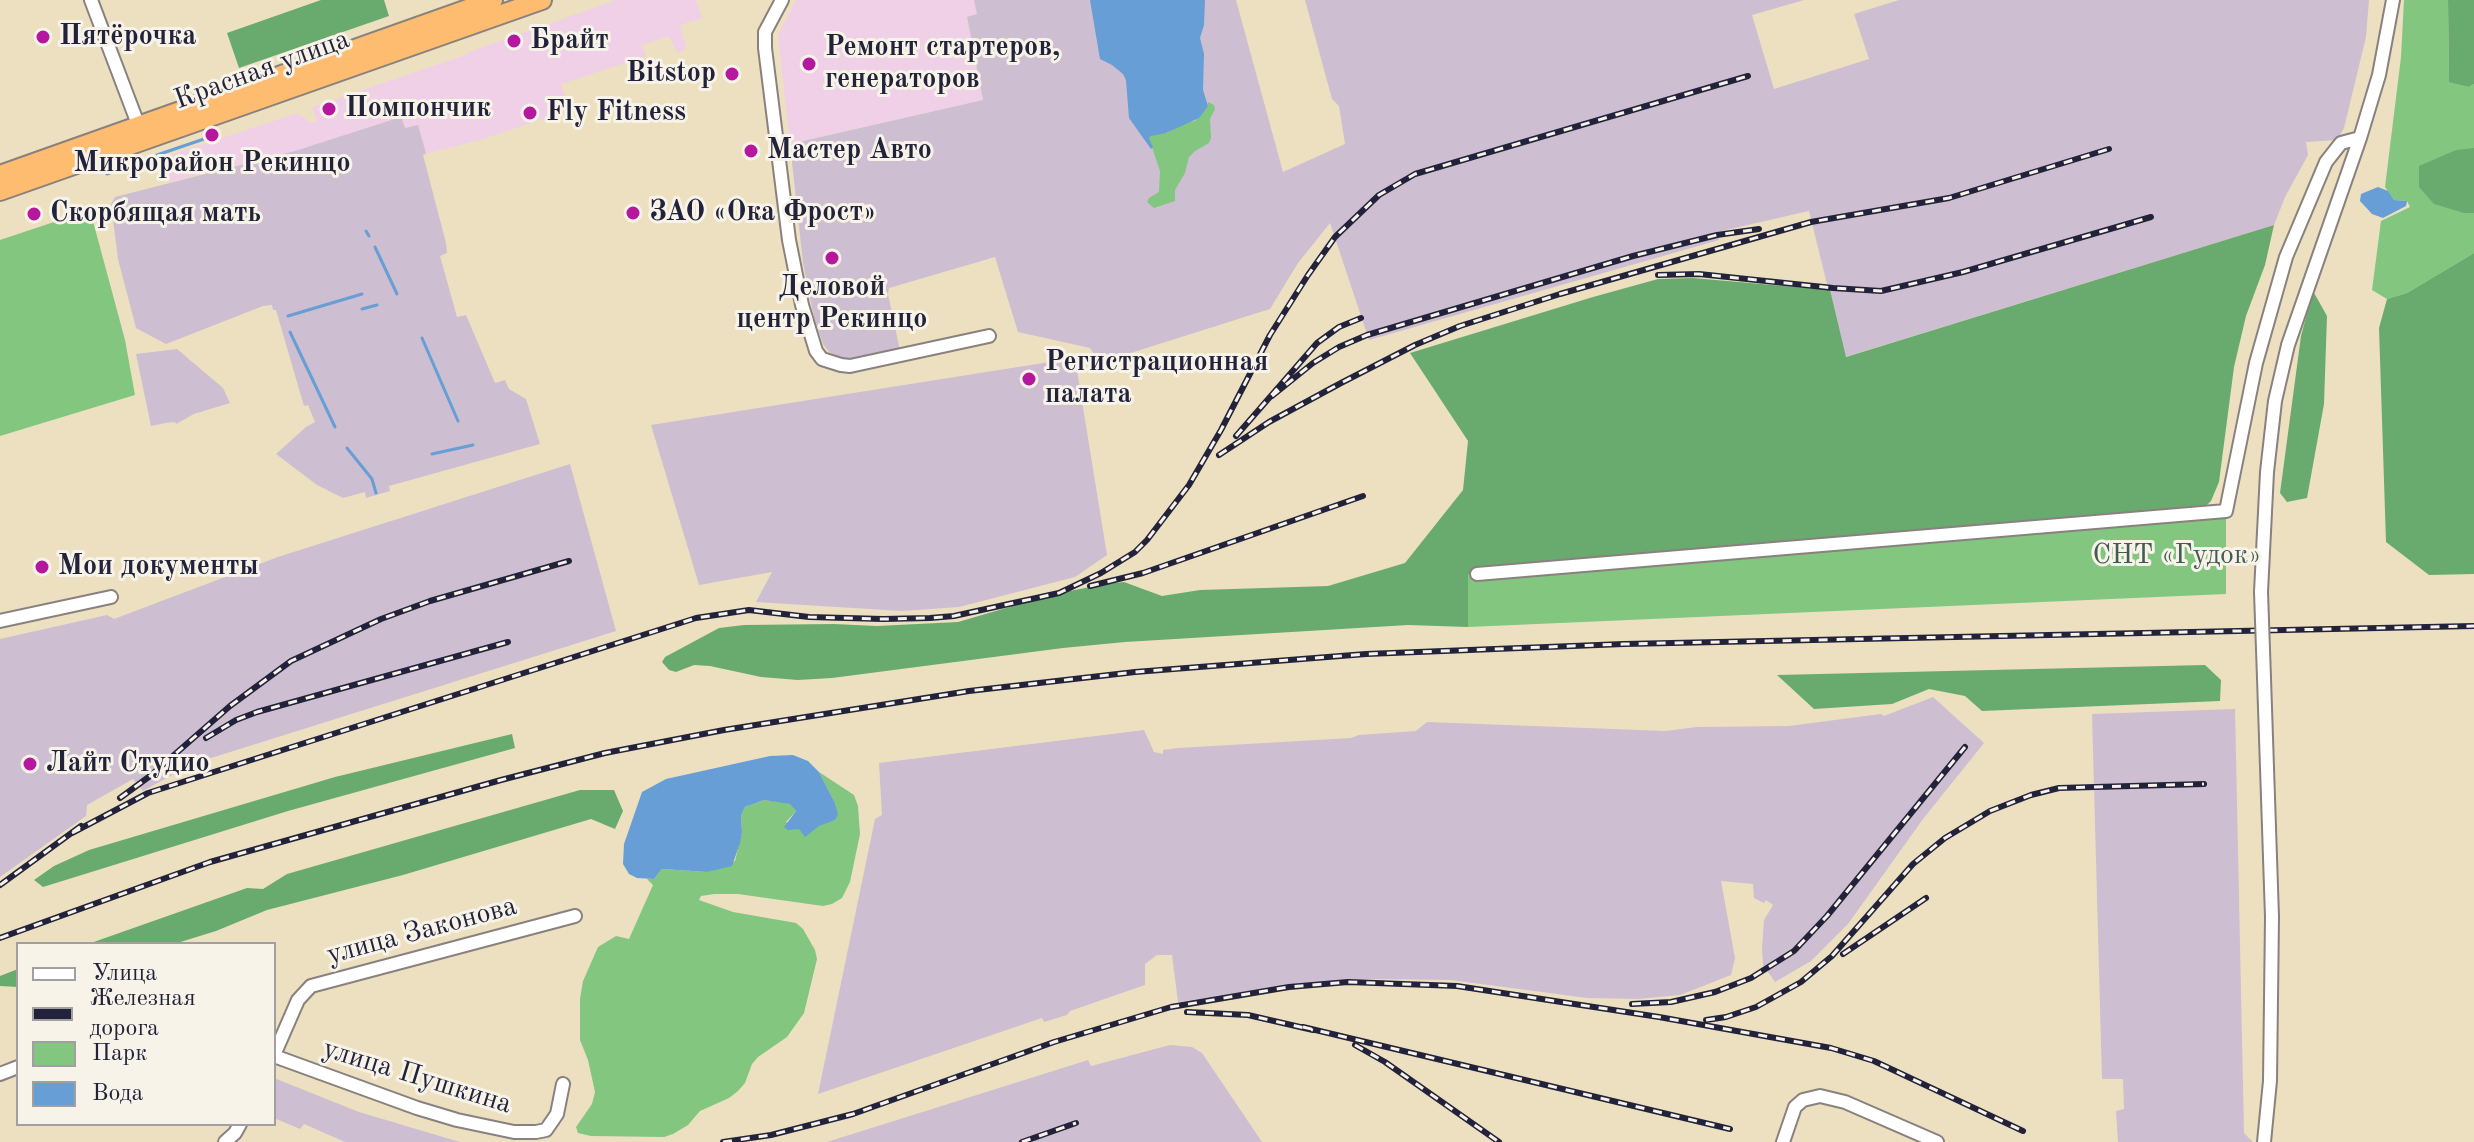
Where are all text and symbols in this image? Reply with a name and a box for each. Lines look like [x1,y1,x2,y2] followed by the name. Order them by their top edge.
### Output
[59,20,196,54] place label: Пятёрочка
[170,23,354,117] street label: Красная улица
[530,24,609,58] place label: Брайт
[34,28,52,46] marker: Пятёрочка
[825,31,1060,97] place label: Ремонт стартеров, генераторов
[505,32,523,50] marker: Брайт
[800,55,818,73] marker: Ремонт стартеров, генераторов
[626,57,716,91] place label: Bitstop
[723,65,741,83] marker: Bitstop
[345,92,491,126] place label: Помпончик
[546,96,686,130] place label: Fly Fitness
[320,100,338,118] marker: Помпончик
[521,104,539,122] marker: Fly Fitness
[203,126,221,144] marker: Микрорайон Рекинцо
[767,134,932,168] place label: Мастер Авто
[742,142,760,160] marker: Мастер Авто
[73,147,351,181] place label: Микрорайон Рекинцо
[649,196,876,230] place label: ЗАО «Ока Фрост»
[50,197,261,231] place label: Скорбящая мать
[624,204,642,222] marker: ЗАО «Ока Фрост»
[25,205,43,223] marker: Скорбящая мать
[823,249,841,267] marker: Деловой центр Рекинцо
[737,271,927,337] place label: Деловой центр Рекинцо
[1045,346,1269,412] place label: Регистрационная палата
[1020,370,1038,388] marker: Регистрационная палата
[2092,539,2262,573] park label: СНТ «Гудок»
[58,550,259,584] place label: Мои документы
[33,558,51,576] marker: Мои документы
[46,747,210,781] place label: Лайт Студио
[21,755,39,773] marker: Лайт Студио
[323,890,521,972] street label: улица Законова
[16,942,276,1126] legend
[92,962,157,986] text: Улица
[89,987,196,1041] text: Железная дорога
[318,1032,516,1122] street label: улица Пушкина
[92,1042,147,1066] text: Парк
[92,1082,143,1106] text: Вода

